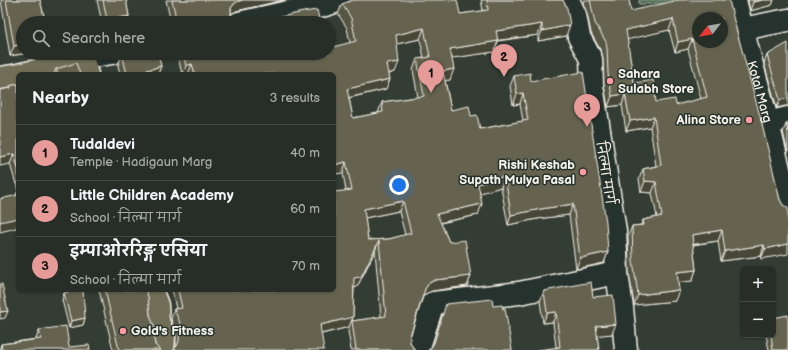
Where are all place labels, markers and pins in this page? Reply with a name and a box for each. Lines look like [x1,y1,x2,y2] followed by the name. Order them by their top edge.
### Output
[491,44,517,77] pin: 2
[418,60,444,93] pin: 1
[618,66,694,97] place label: Sahara Sulabh Store
[605,76,615,86] marker: Sahara Sulabh Store
[574,94,600,127] pin: 3
[676,112,742,128] place label: Alina Store
[744,115,754,125] marker: Alina Store
[459,157,575,188] place label: Rishi Keshab Supath Mulya Pasal
[578,167,588,177] marker: Rishi Keshab Supath Mulya Pasal
[131,323,214,339] place label: Gold's Fitness
[118,326,128,336] marker: Gold's Fitness

